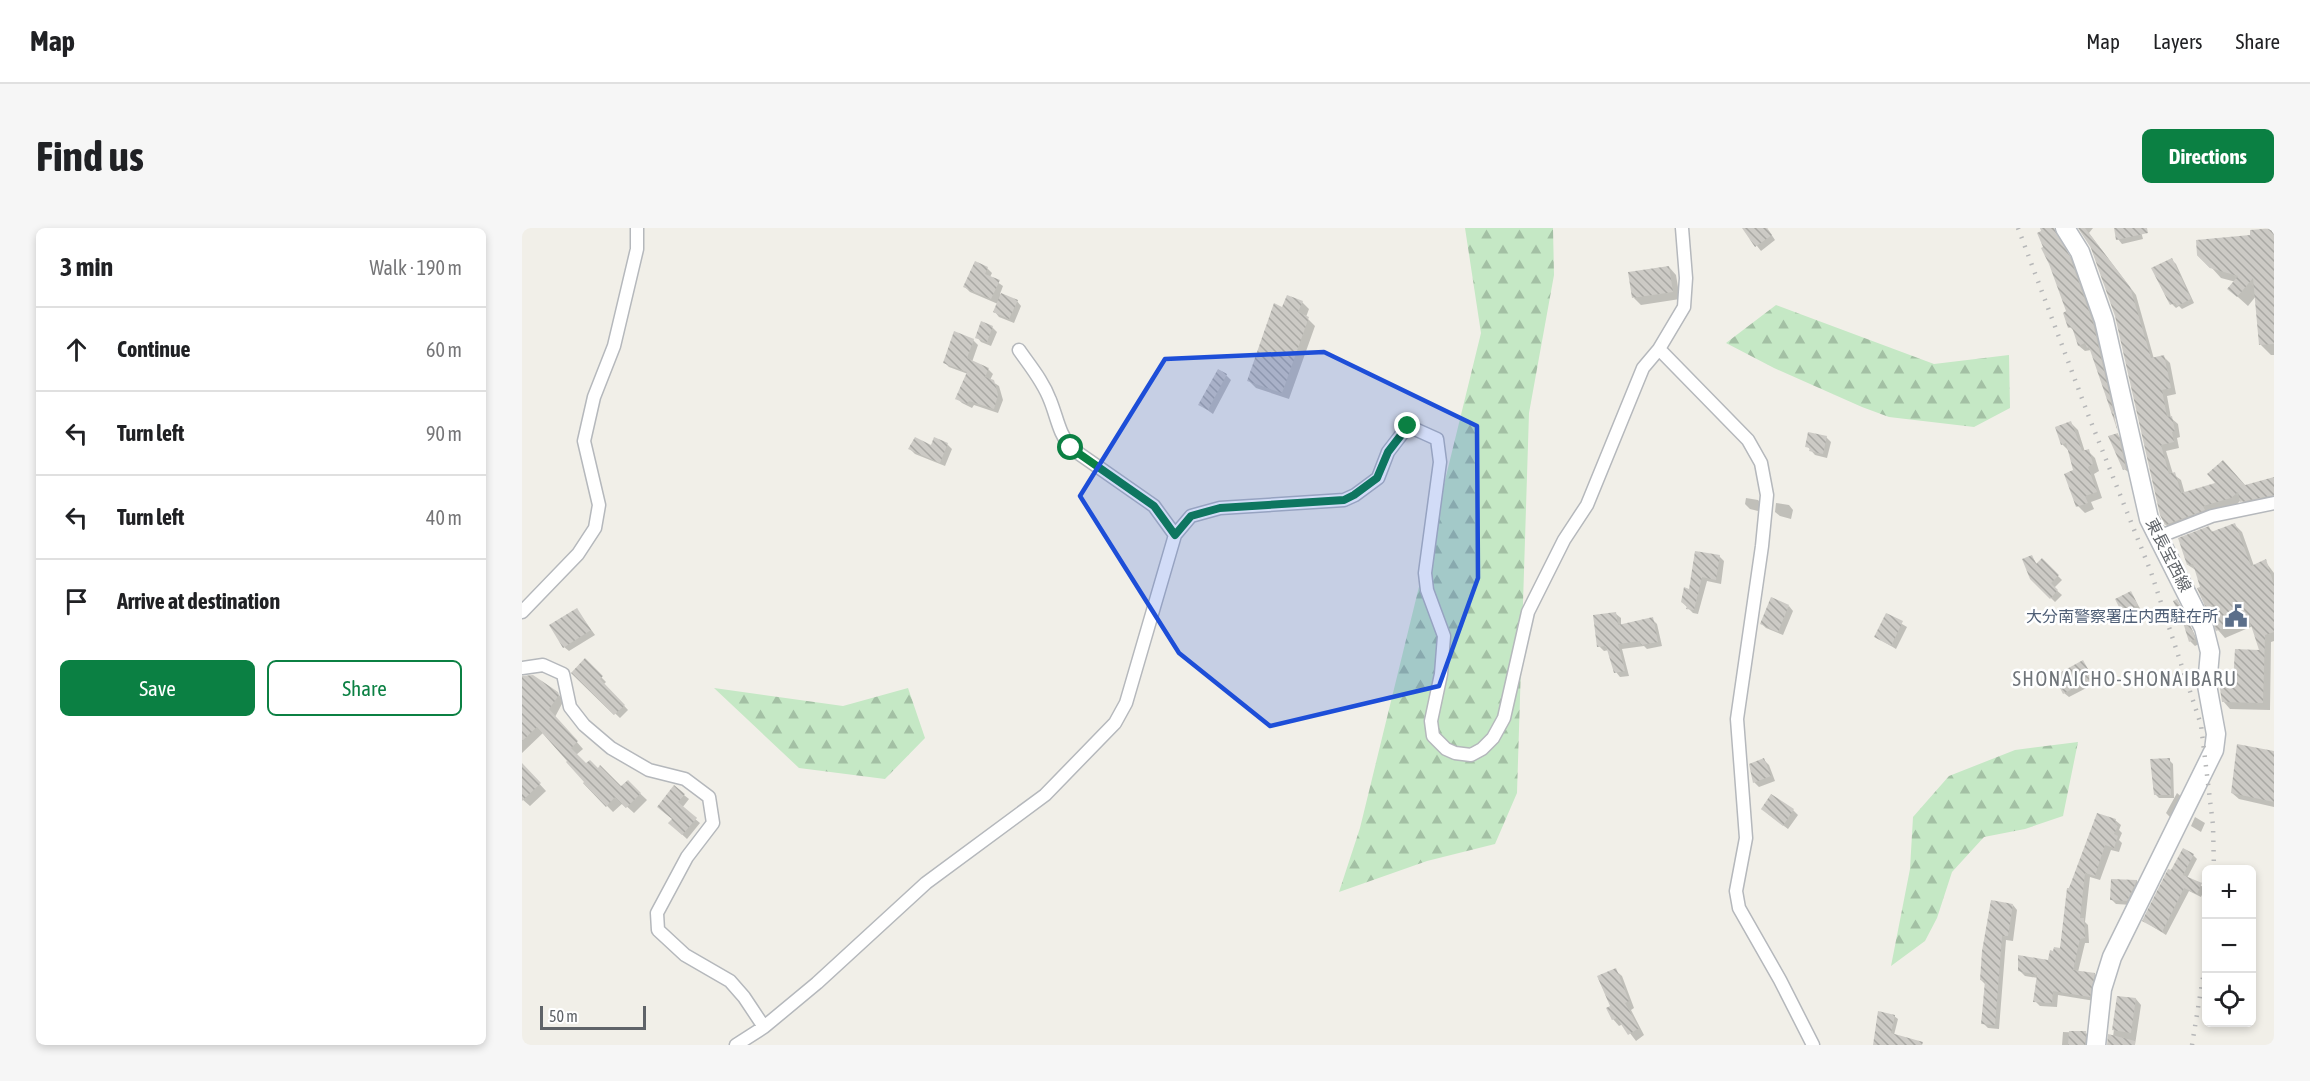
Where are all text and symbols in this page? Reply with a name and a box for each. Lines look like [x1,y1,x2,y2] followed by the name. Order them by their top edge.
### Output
[30,25,75,57] text: Map
[2086,29,2120,53] text: Map
[2153,29,2203,53] text: Layers
[2236,29,2280,53] text: Share
[2142,129,2274,183] button: Directions
[36,132,144,180] text: Find us
[60,252,113,282] text: 3 min
[370,256,462,279] text: Walk · 190 m
[60,333,93,366] icon: ahead
[117,336,191,362] text: Continue
[426,338,462,361] text: 60 m
[1394,412,1420,438] route end
[60,417,93,450] icon: left
[117,420,184,446] text: Turn left
[426,422,462,445] text: 90 m
[1057,434,1083,460] route start
[60,501,93,534] icon: left
[117,504,184,530] text: Turn left
[426,506,462,529] text: 40 m
[2143,515,2195,595] street label: 東長宝西線
[60,585,93,618] icon: arrive
[117,588,280,614] text: Arrive at destination
[2223,603,2249,629] public building icon: 大分南警察署庄内西駐在所
[2026,607,2218,625] place label: 大分南警察署庄内西駐在所
[60,660,255,716] button: Save
[267,660,462,716] button: Share
[2012,667,2238,690] district label: SHONAICHO-SHONAIBARU
[2202,865,2256,1027] map controls
[2202,865,2256,919] button: +
[2202,919,2256,973] button: −
[2202,973,2256,1027] button: locate
[540,1003,646,1030] scale bar
[549,1007,578,1025] text: 50 m

